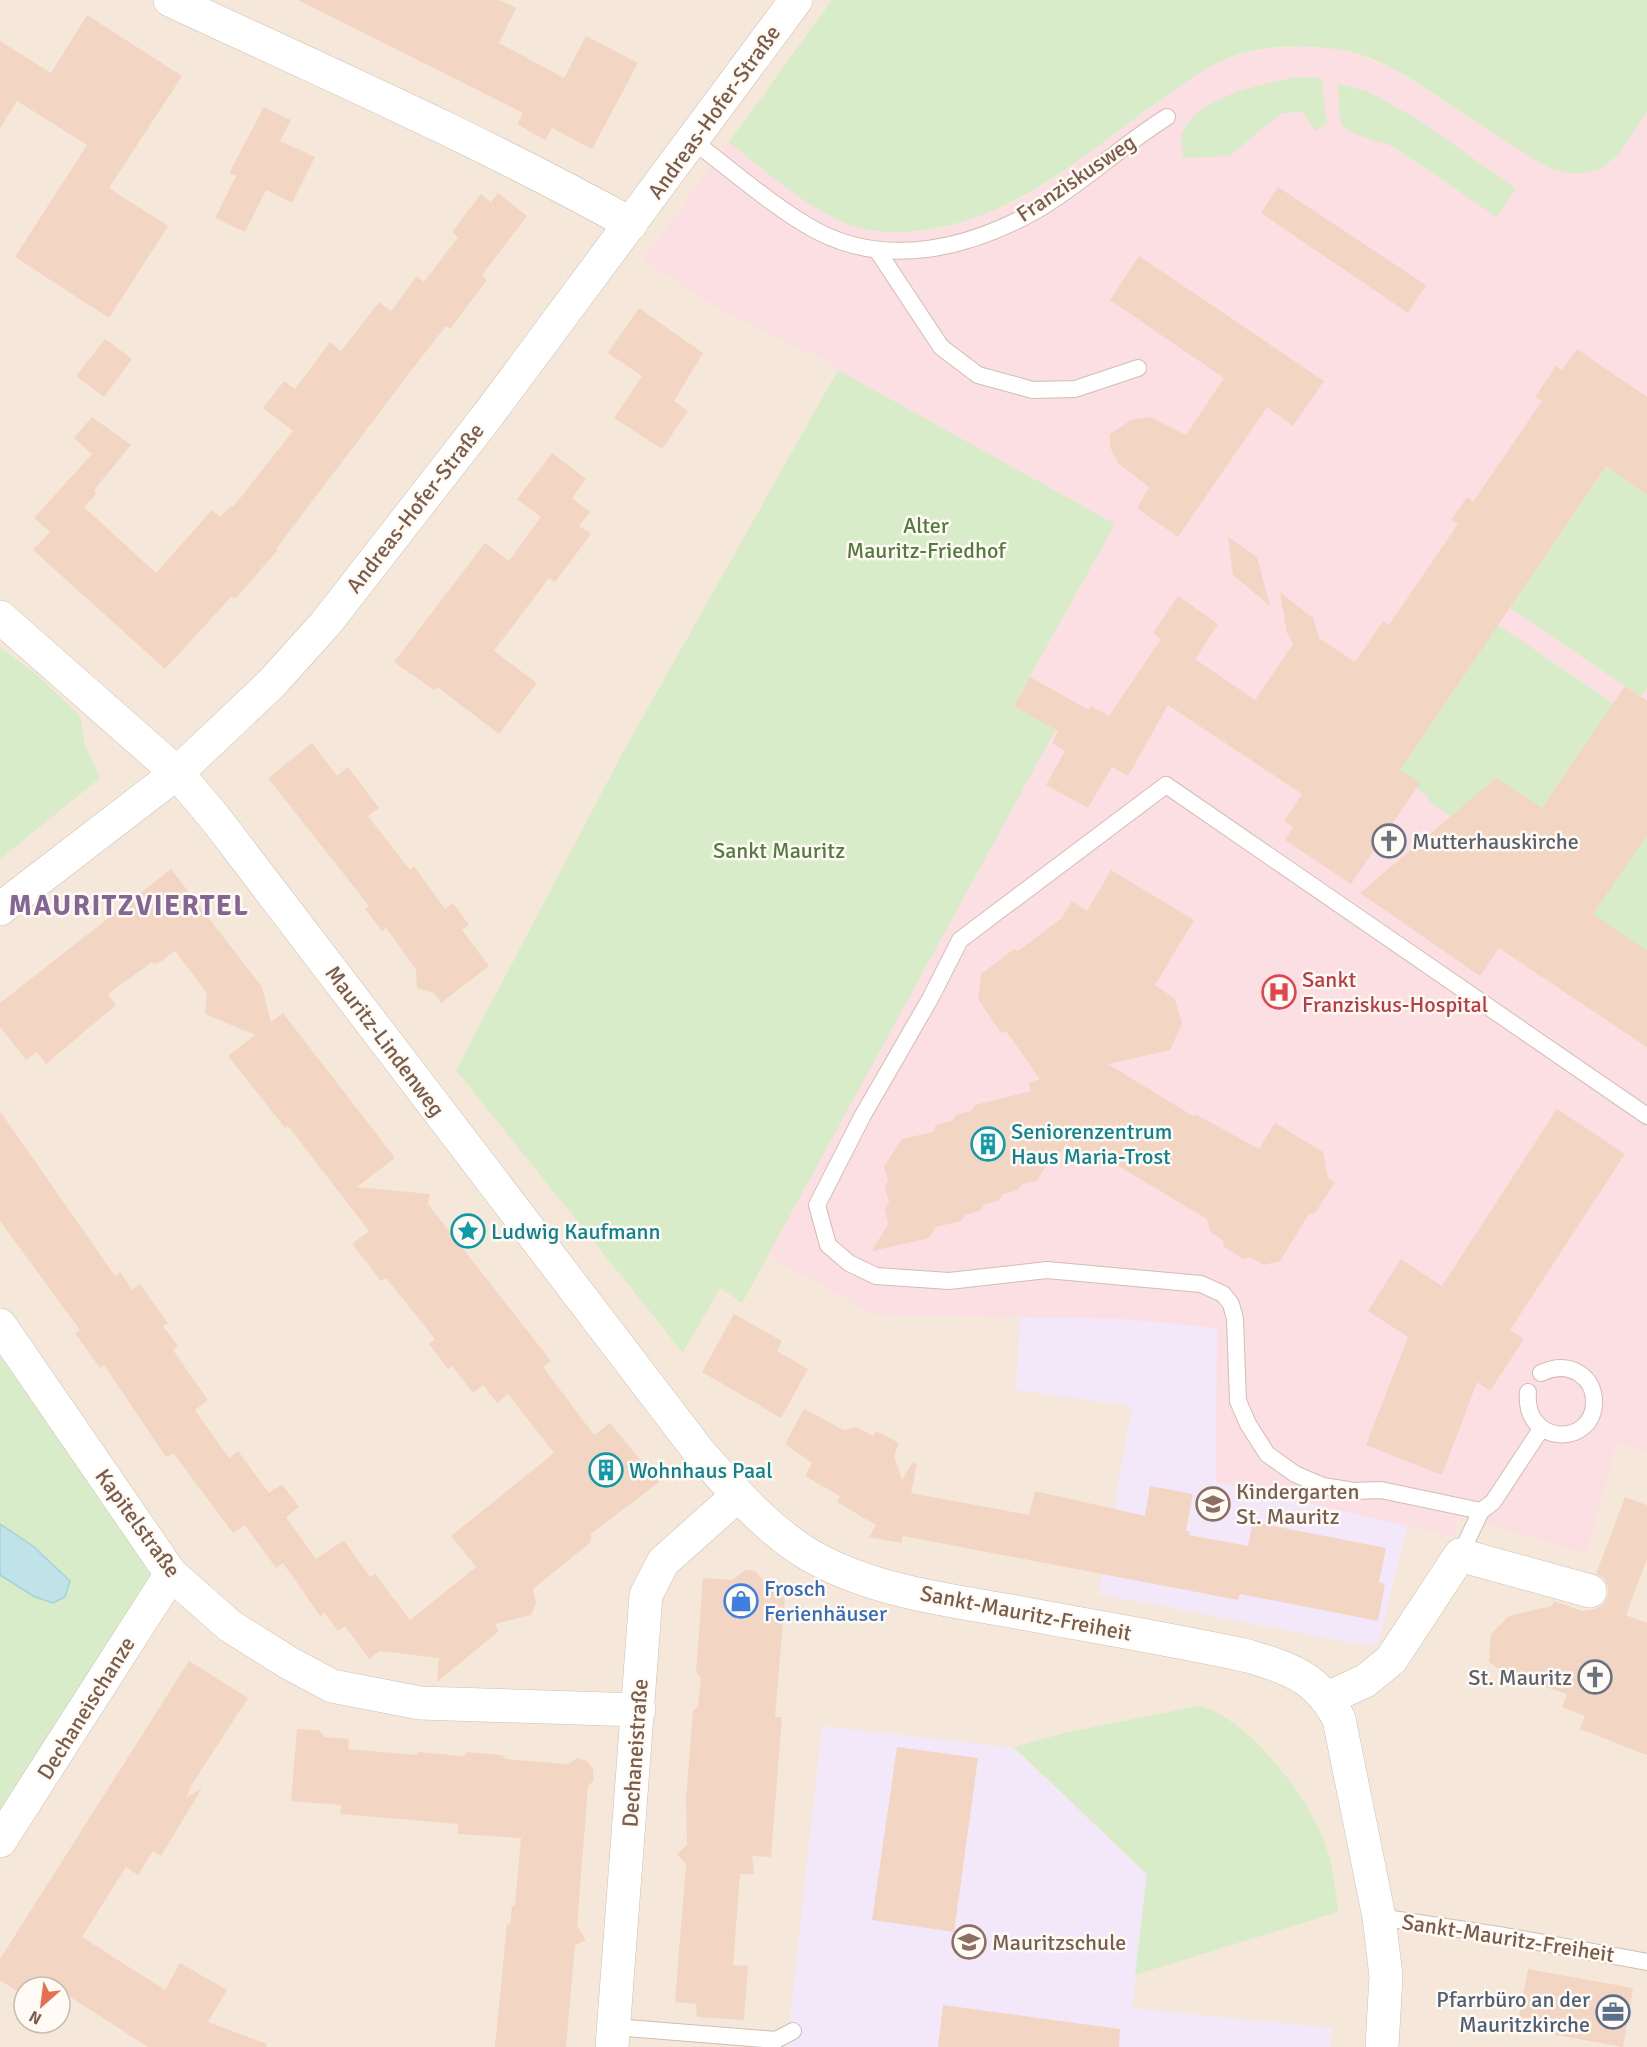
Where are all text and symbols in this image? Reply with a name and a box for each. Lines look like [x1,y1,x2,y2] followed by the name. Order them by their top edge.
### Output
[642,20,786,204] street label: Andreas-Hofer-Straße
[1011,128,1141,228] street label: Franziskusweg
[340,418,490,598] street label: Andreas-Hofer-Straße
[846,512,1007,564] park label: Alter Mauritz-Friedhof
[1371,823,1407,859] church icon: Mutterhauskirche
[1412,828,1579,855] place label: Mutterhauskirche
[713,837,845,864] park label: Sankt Mauritz
[9,889,249,923] district label: MAURITZVIERTEL
[319,960,451,1122] street label: Mauritz-Lindenweg
[1302,966,1488,1018] place label: Sankt Franziskus-Hospital
[1261,974,1297,1010] hospital icon: Sankt Franziskus-Hospital
[1011,1118,1172,1170] place label: Seniorenzentrum Haus Maria-Trost
[970,1126,1006,1162] building icon: Seniorenzentrum Haus Maria-Trost
[450,1213,486,1249] place icon: Ludwig Kaufmann
[491,1218,661,1245] place label: Ludwig Kaufmann
[588,1452,624,1488] building icon: Wohnhaus Paal
[629,1457,773,1484] place label: Wohnhaus Paal
[89,1463,187,1583] street label: Kapitelstraße
[1236,1478,1359,1530] place label: Kindergarten St. Mauritz
[1195,1486,1231,1522] school or university icon: Kindergarten St. Mauritz
[764,1575,887,1627] place label: Frosch Ferienhäuser
[918,1579,1134,1647] street label: Sankt-Mauritz-Freiheit
[723,1583,759,1619] shop icon: Frosch Ferienhäuser
[31,1632,141,1784] street label: Dechaneischanze
[1577,1659,1613,1695] church icon: St. Mauritz
[1468,1664,1572,1691] place label: St. Mauritz
[616,1678,654,1828] street label: Dechaneistraße
[1400,1908,1616,1968] street label: Sankt-Mauritz-Freiheit
[951,1924,987,1960] school or university icon: Mauritzschule
[992,1929,1126,1956] place label: Mauritzschule
[12,1975,72,2035] north arrow
[1436,1986,1590,2038] place label: Pfarrbüro an der Mauritzkirche
[1595,1994,1631,2030] office icon: Pfarrbüro an der Mauritzkirche
[26,2006,45,2029] text: N

